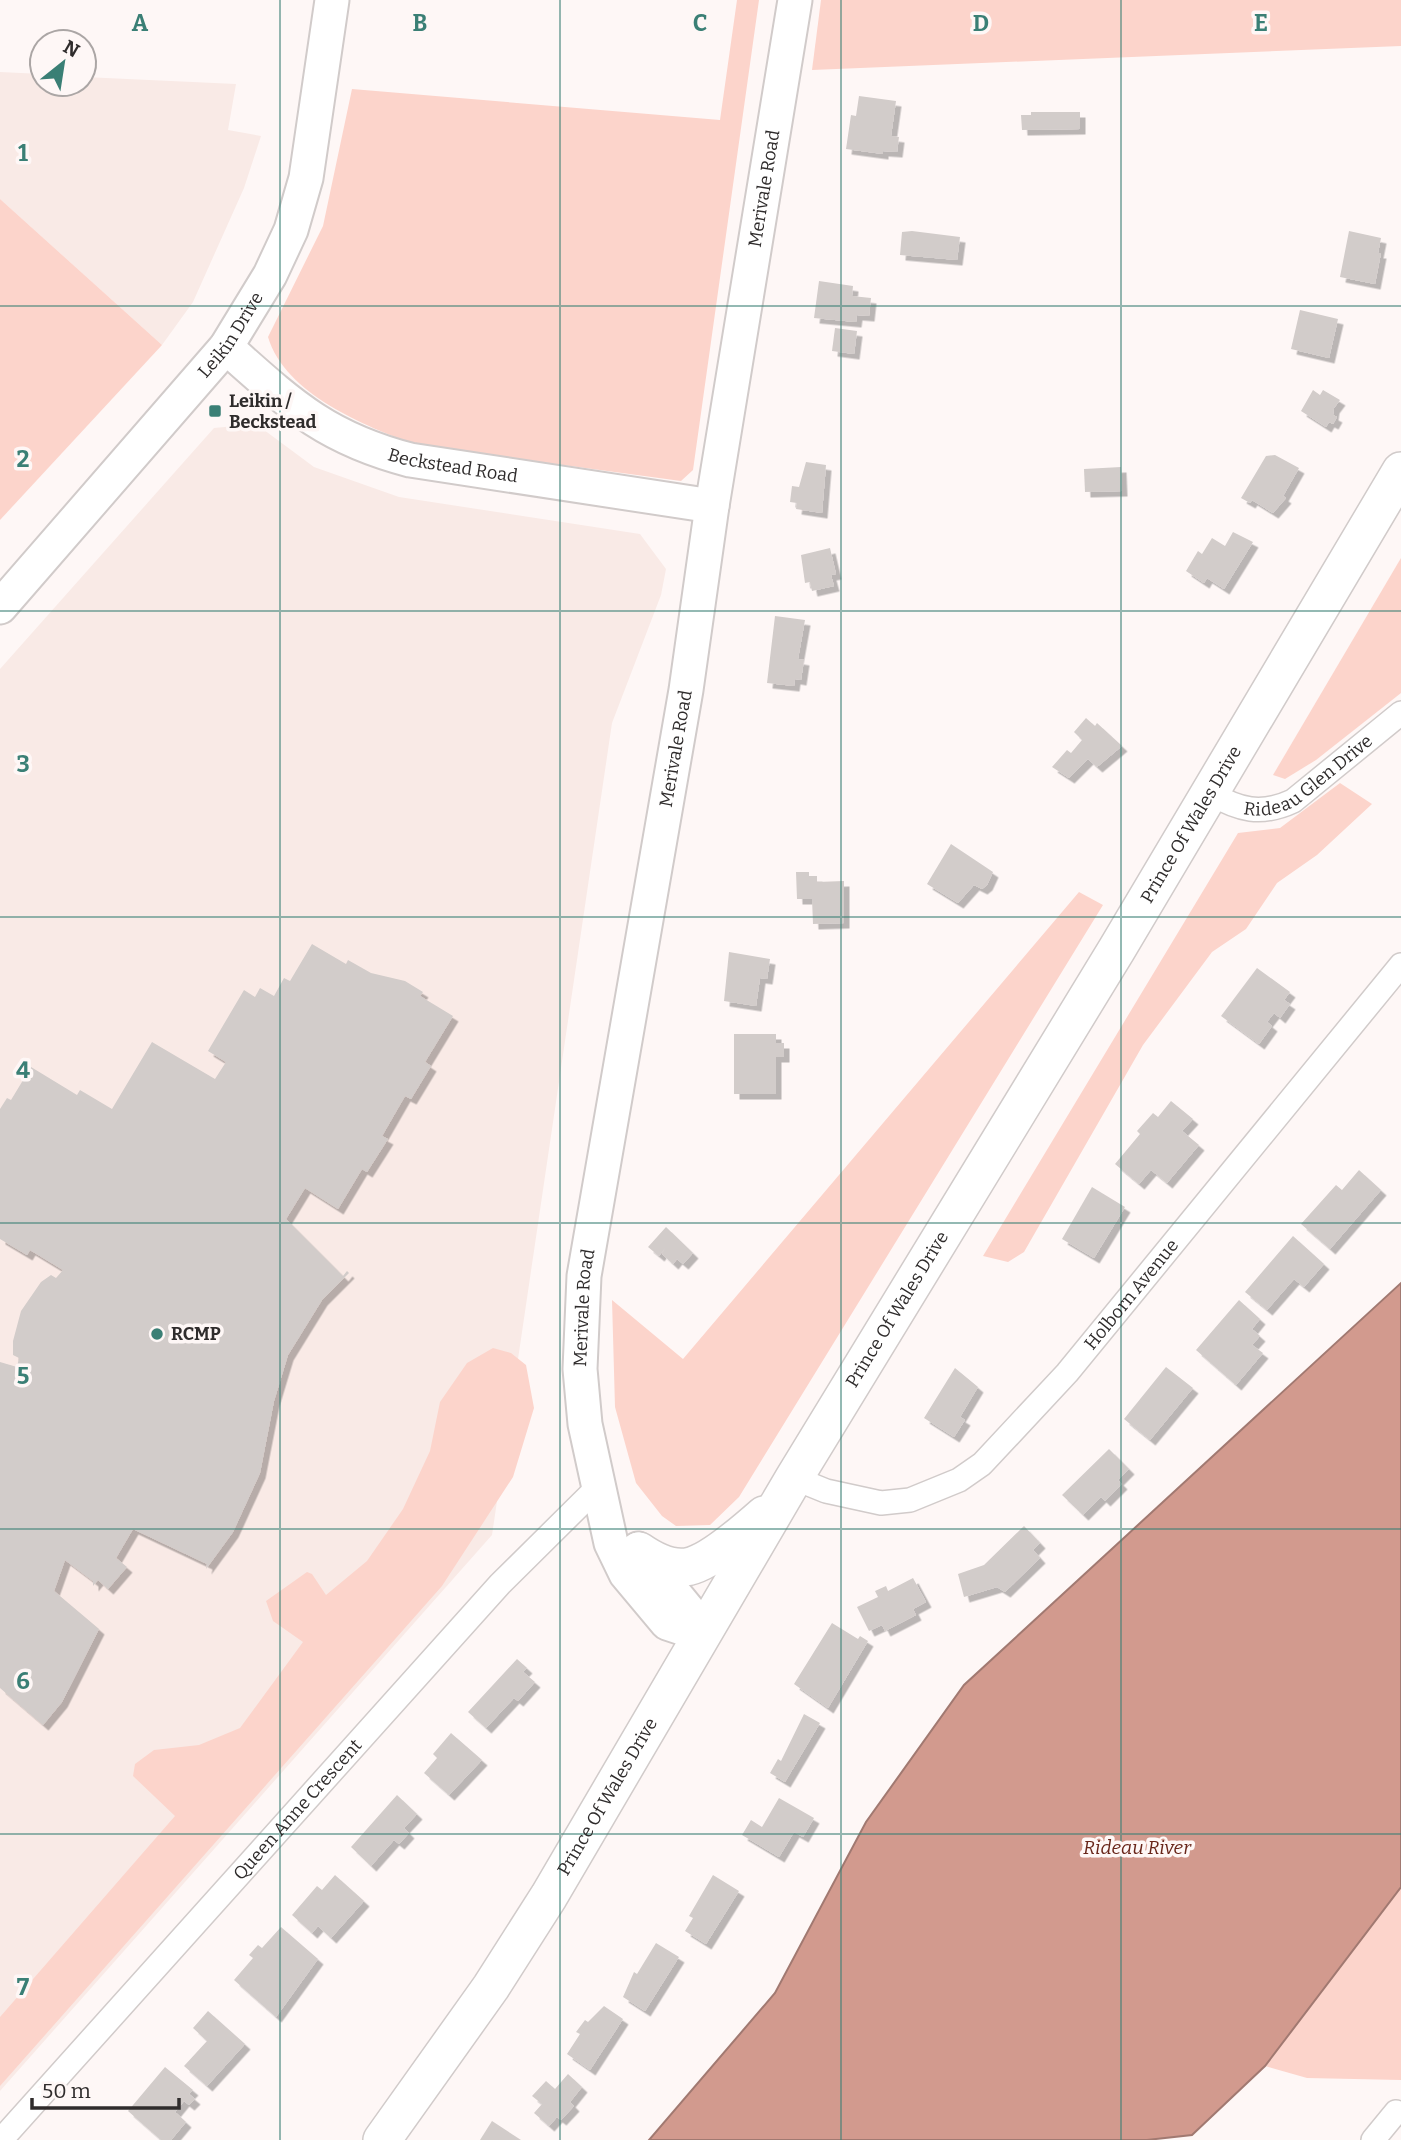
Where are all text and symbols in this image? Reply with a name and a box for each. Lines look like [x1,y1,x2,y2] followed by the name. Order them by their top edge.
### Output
[132,9,149,37] text: A
[413,9,427,37] text: B
[693,9,707,37] text: C
[973,9,989,37] text: D
[1254,9,1268,37] text: E
[28,28,98,98] north arrow
[59,35,84,63] text: N
[744,128,785,249] street label: Merivale Road
[18,139,28,167] text: 1
[193,288,268,382] street label: Leikin Drive
[229,390,317,433] place label: Leikin / Beckstead
[207,403,223,419] marker: Leikin / Beckstead
[385,443,520,487] street label: Beckstead Road
[17,445,30,473] text: 2
[655,688,697,809] street label: Merivale Road
[1242,730,1377,821] street label: Rideau Glen Drive
[1136,742,1246,907] street label: Prince Of Wales Drive
[16,750,30,778] text: 3
[16,1056,30,1084] text: 4
[841,1227,953,1391] street label: Prince Of Wales Drive
[1080,1235,1183,1354] street label: Holborn Avenue
[569,1247,600,1367] street label: Merivale Road
[171,1323,221,1345] place label: RCMP
[149,1326,165,1342] marker: RCMP
[17,1362,29,1390] text: 5
[16,1667,30,1695] text: 6
[553,1714,662,1879] street label: Prince Of Wales Drive
[229,1734,367,1885] street label: Queen Anne Crescent
[1083,1836,1192,1859] water label: Rideau River
[17,1973,30,2001] text: 7
[32,2066,178,2110] scale bar
[42,2078,91,2104] text: 50 m

